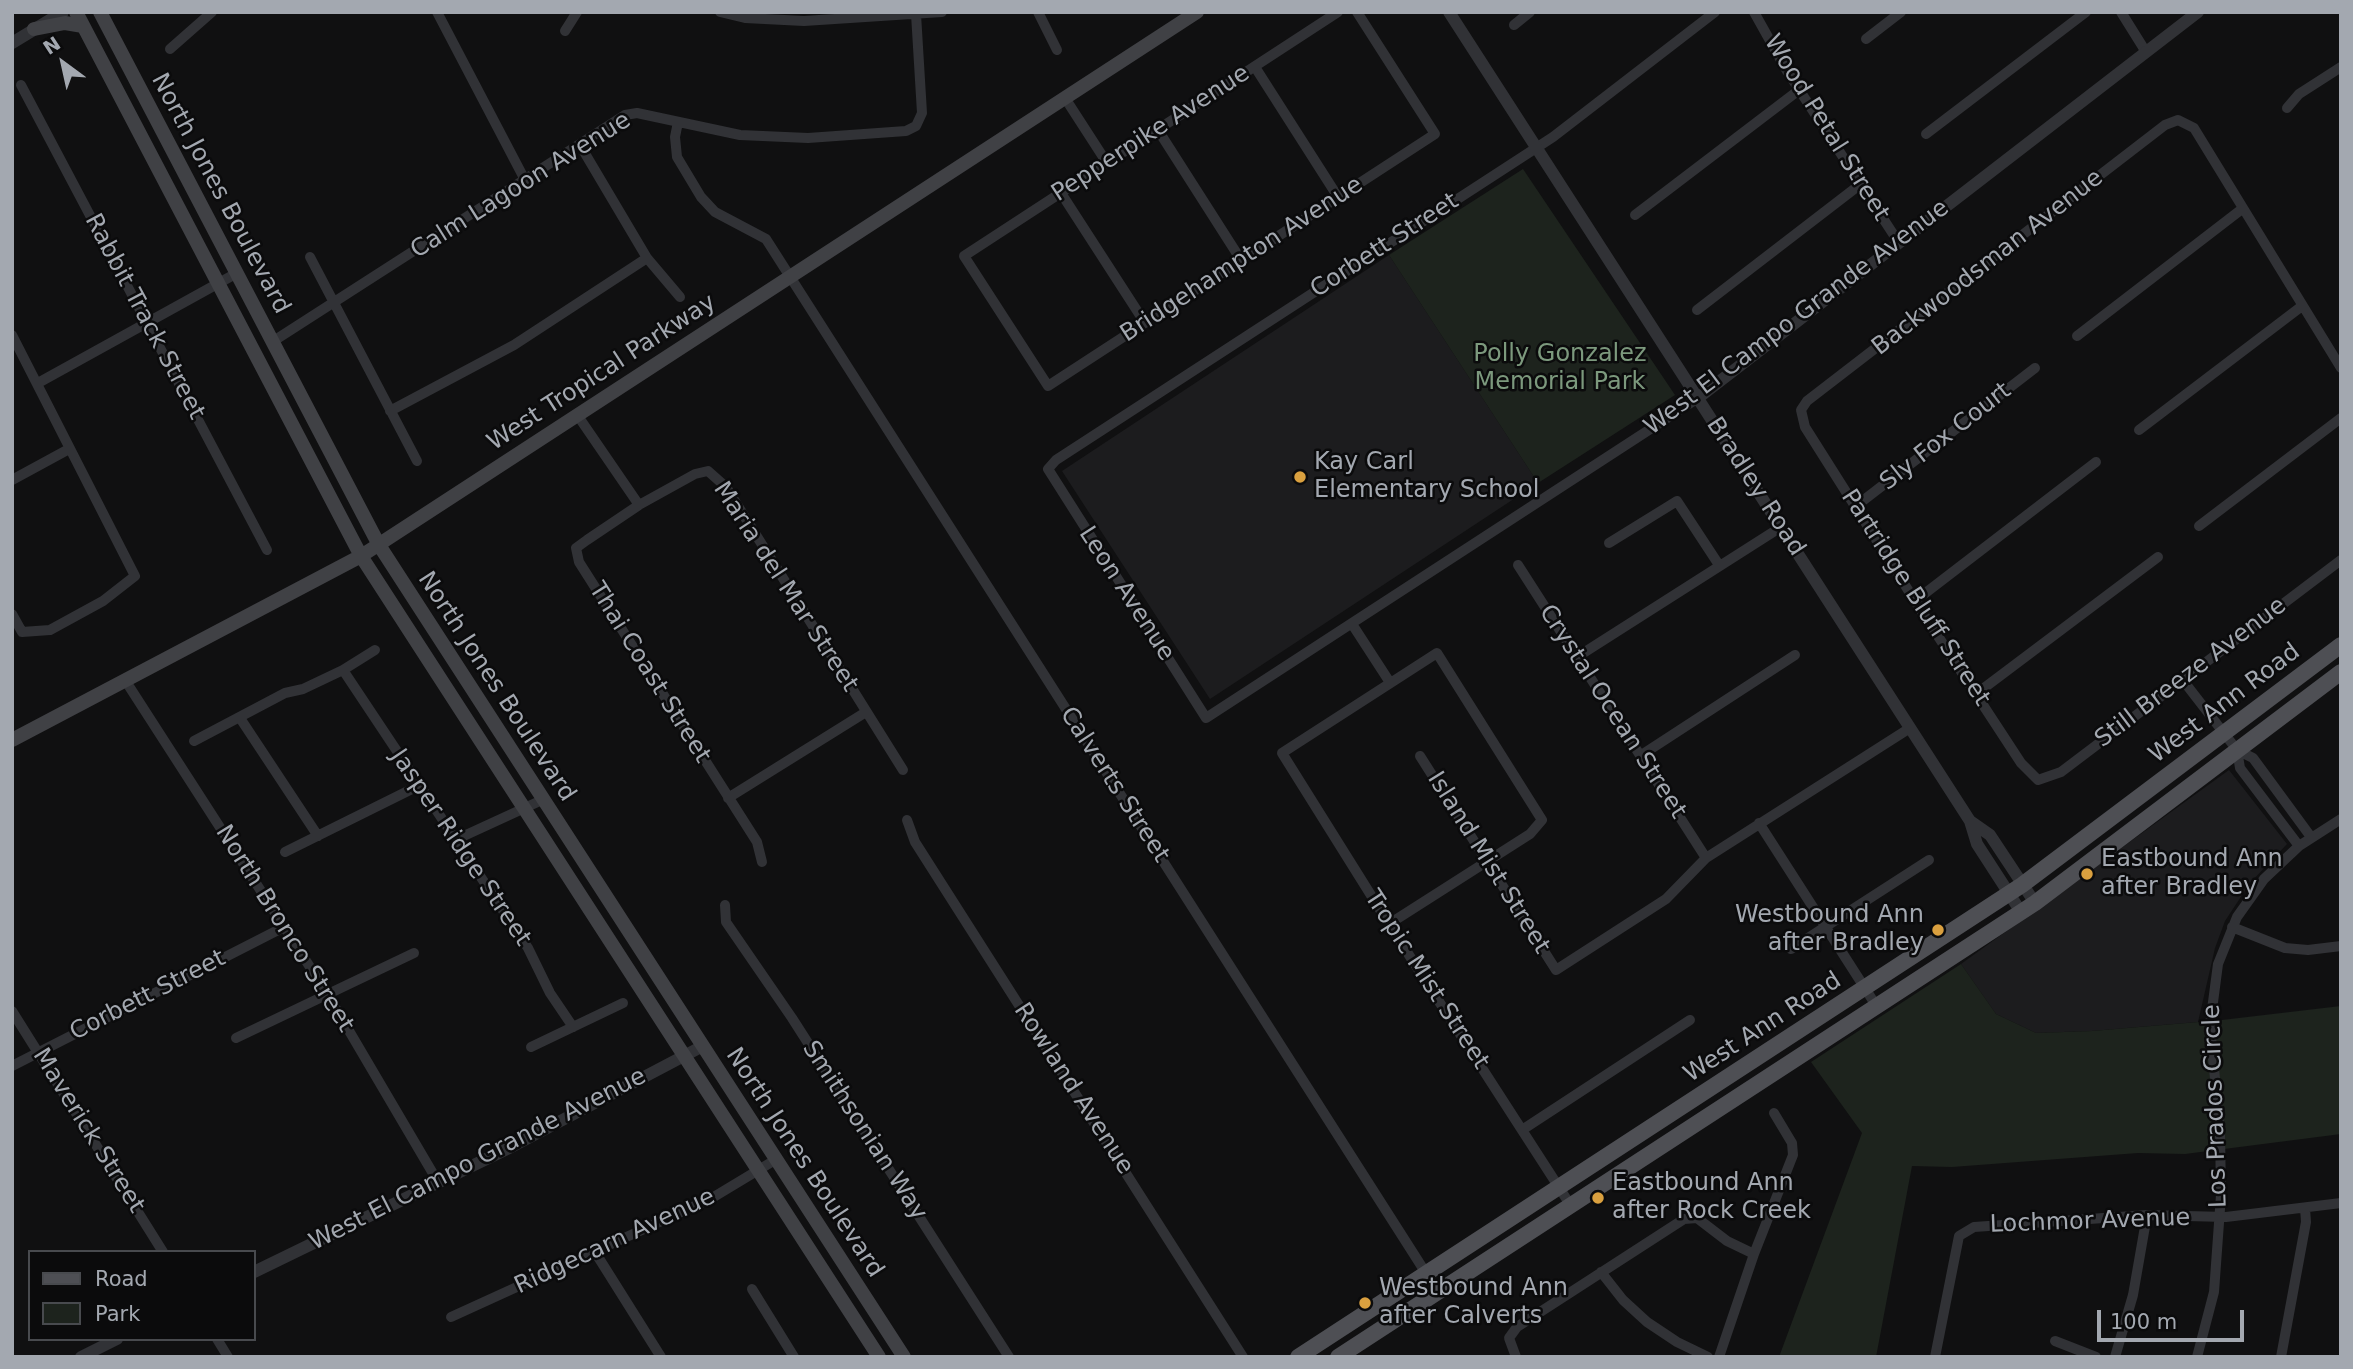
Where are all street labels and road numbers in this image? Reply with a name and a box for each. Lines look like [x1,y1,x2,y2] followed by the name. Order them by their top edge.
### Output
[1757,30,1895,226] street label: Wood Petal Street
[1047,59,1255,209] street label: Pepperpike Avenue
[144,69,296,319] street label: North Jones Boulevard
[406,107,636,265] street label: Calm Lagoon Avenue
[1867,164,2109,362] street label: Backwoodsman Avenue
[1116,171,1368,349] street label: Bridgehampton Avenue
[1306,187,1464,305] street label: Corbett Street
[1639,194,1955,442] street label: West El Campo Grande Avenue
[78,209,210,425] street label: Rabbit Track Street
[482,288,722,458] street label: West Tropical Parkway
[1875,377,2017,497] street label: Sly Fox Court
[1699,412,1811,562] street label: Bradley Road
[706,477,864,697] street label: Maria del Mar Street
[1834,484,1996,712] street label: Partridge Bluff Street
[1072,521,1180,667] street label: Leon Avenue
[411,567,581,807] street label: North Jones Boulevard
[582,577,716,769] street label: Thai Coast Street
[2090,592,2292,754] street label: Still Breeze Avenue
[1532,600,1692,824] street label: Crystal Ocean Street
[2144,638,2306,770] street label: West Ann Road
[1053,702,1175,868] street label: Calverts Street
[383,744,537,952] street label: Jasper Ridge Street
[1420,767,1556,959] street label: Island Mist Street
[208,820,360,1038] street label: North Bronco Street
[1357,885,1495,1075] street label: Tropic Mist Street
[65,944,231,1048] street label: Corbett Street
[1679,967,1847,1089] street label: West Ann Road
[1007,998,1139,1180] street label: Rowland Avenue
[2198,1004,2234,1208] street label: Los Prados Circle
[795,1036,933,1226] street label: Smithsonian Way
[26,1043,150,1219] street label: Maverick Street
[719,1043,889,1283] street label: North Jones Boulevard
[305,1062,651,1258] street label: West El Campo Grande Avenue
[510,1183,720,1301] street label: Ridgecarn Avenue
[1989,1204,2191,1240] street label: Lochmor Avenue

